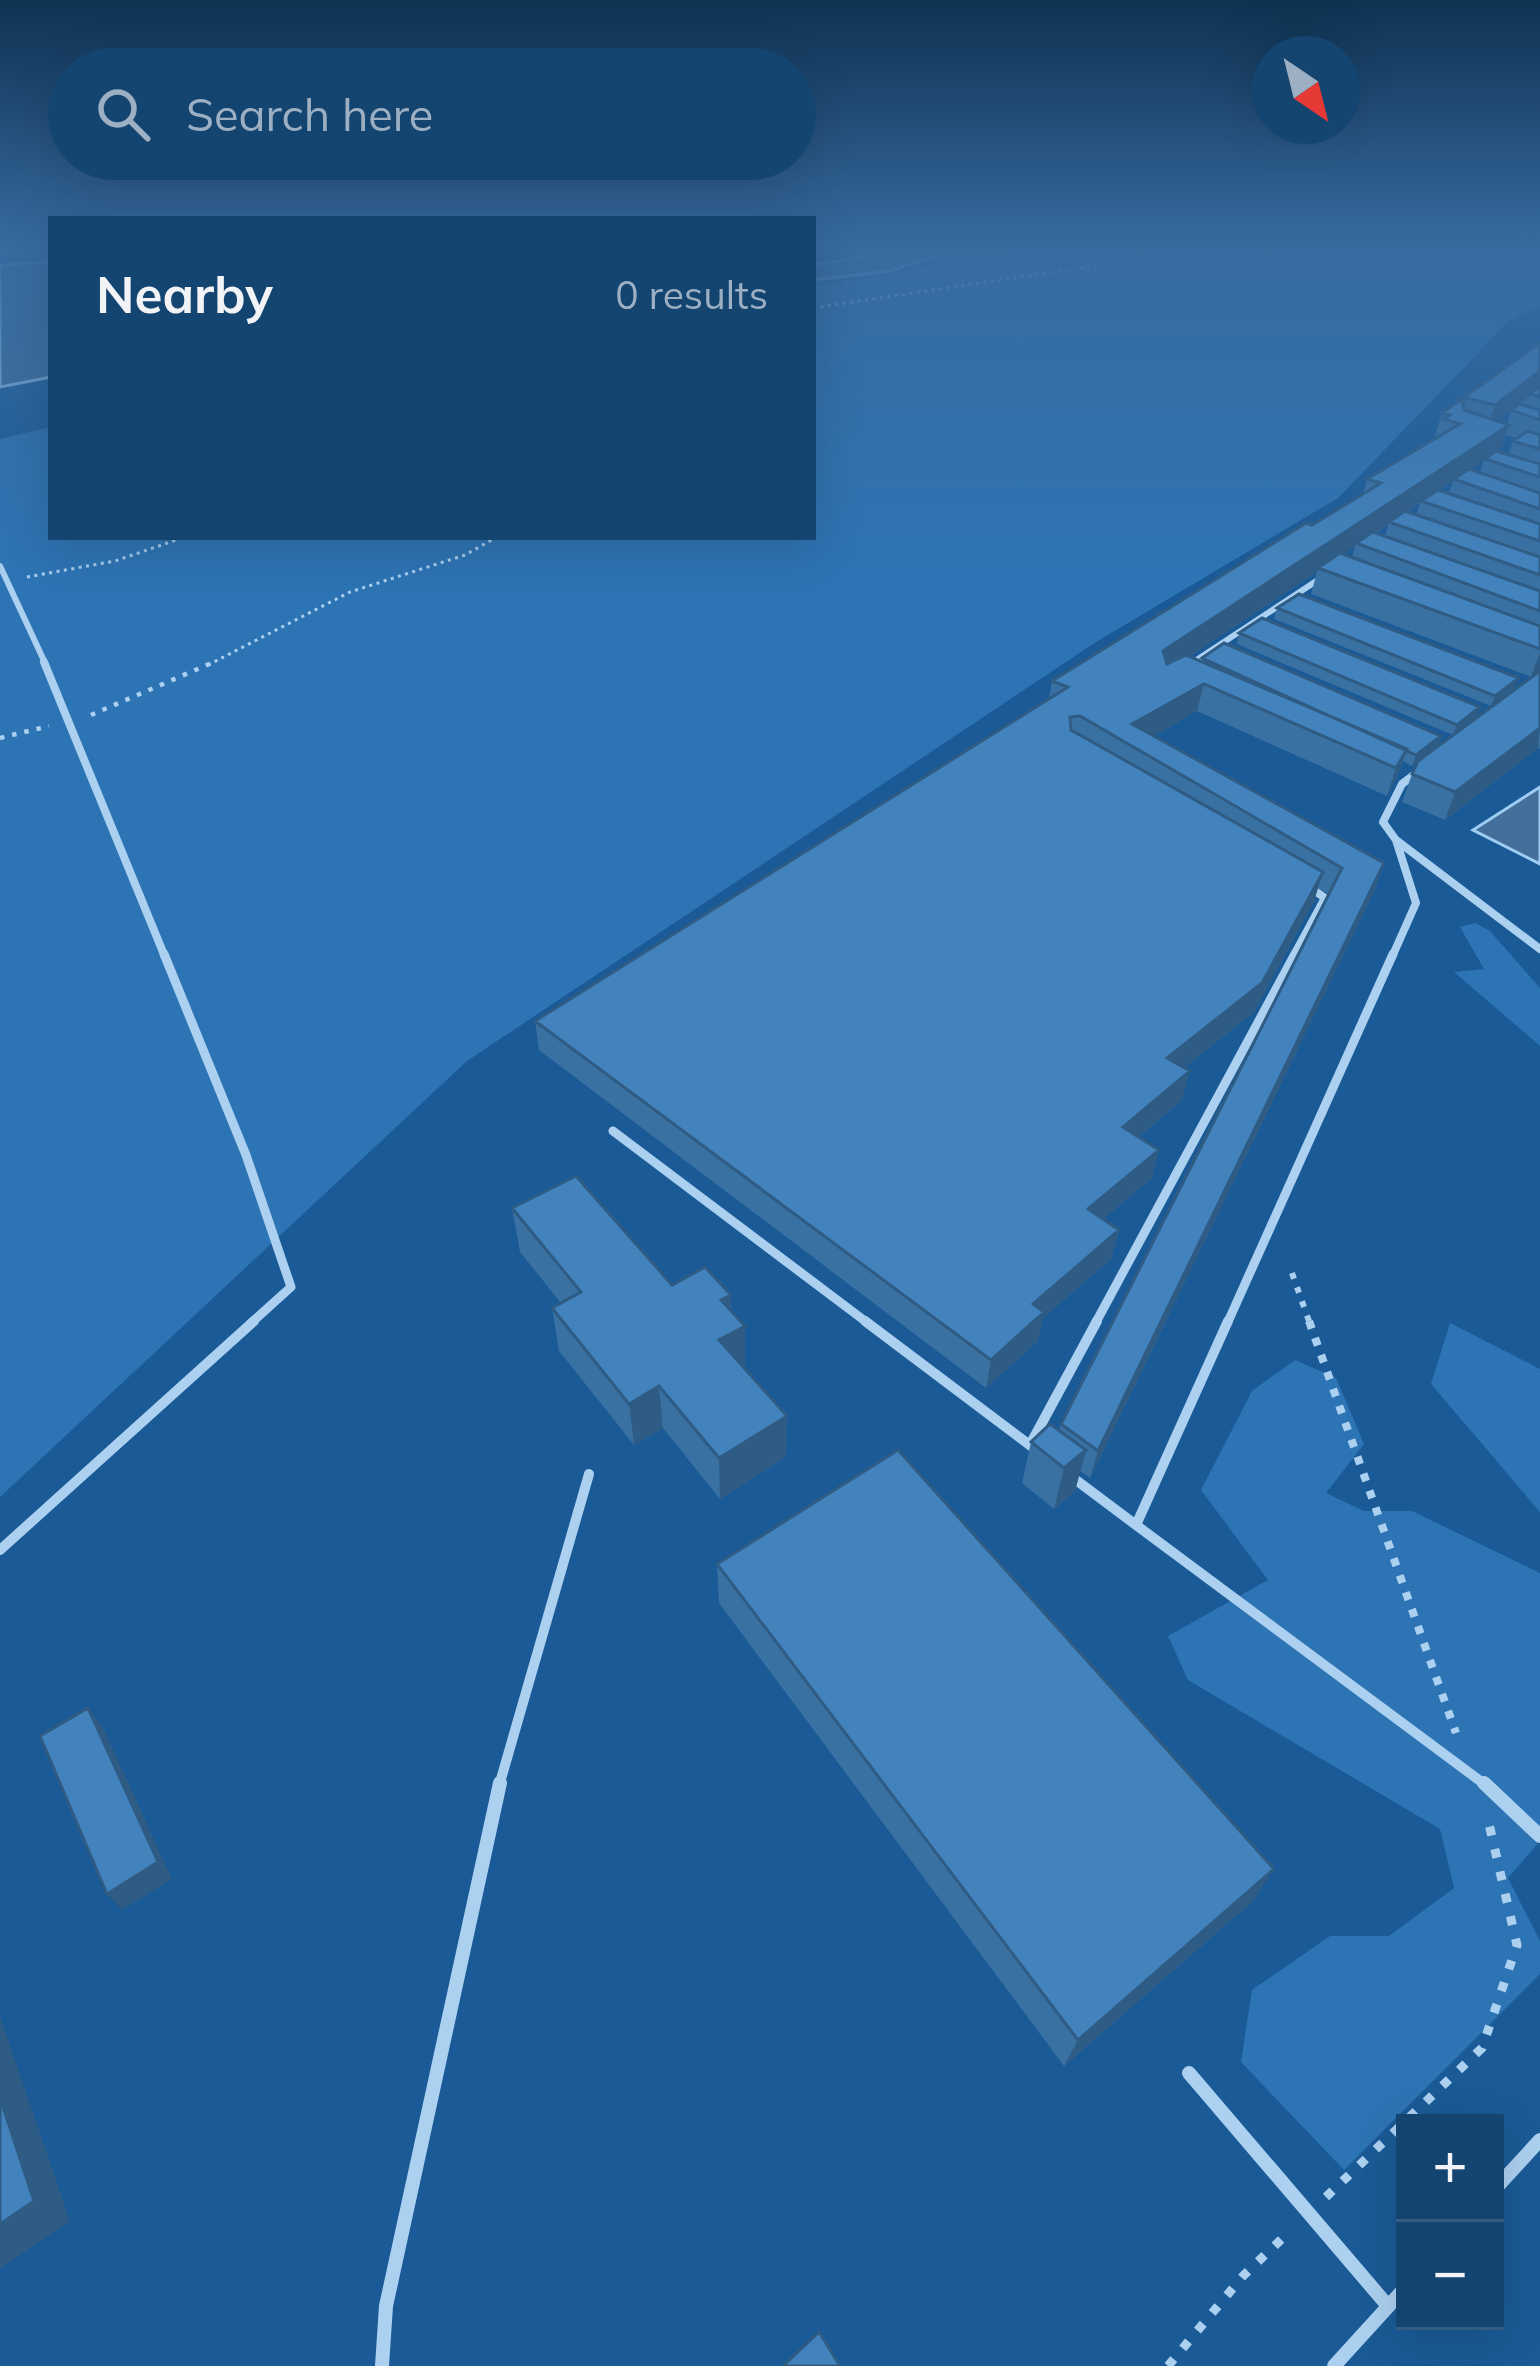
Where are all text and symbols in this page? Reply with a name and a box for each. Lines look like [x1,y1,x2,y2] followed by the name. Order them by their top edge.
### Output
[1252,36,1360,144] north arrow
[48,48,816,180] search box
[90,81,156,147] icon: search
[186,86,433,142] text: Search here
[96,262,273,326] text: Nearby
[615,270,768,319] text: 0 results
[1396,2114,1504,2330] map controls
[1396,2114,1504,2222] button: +
[1396,2222,1504,2330] button: −

